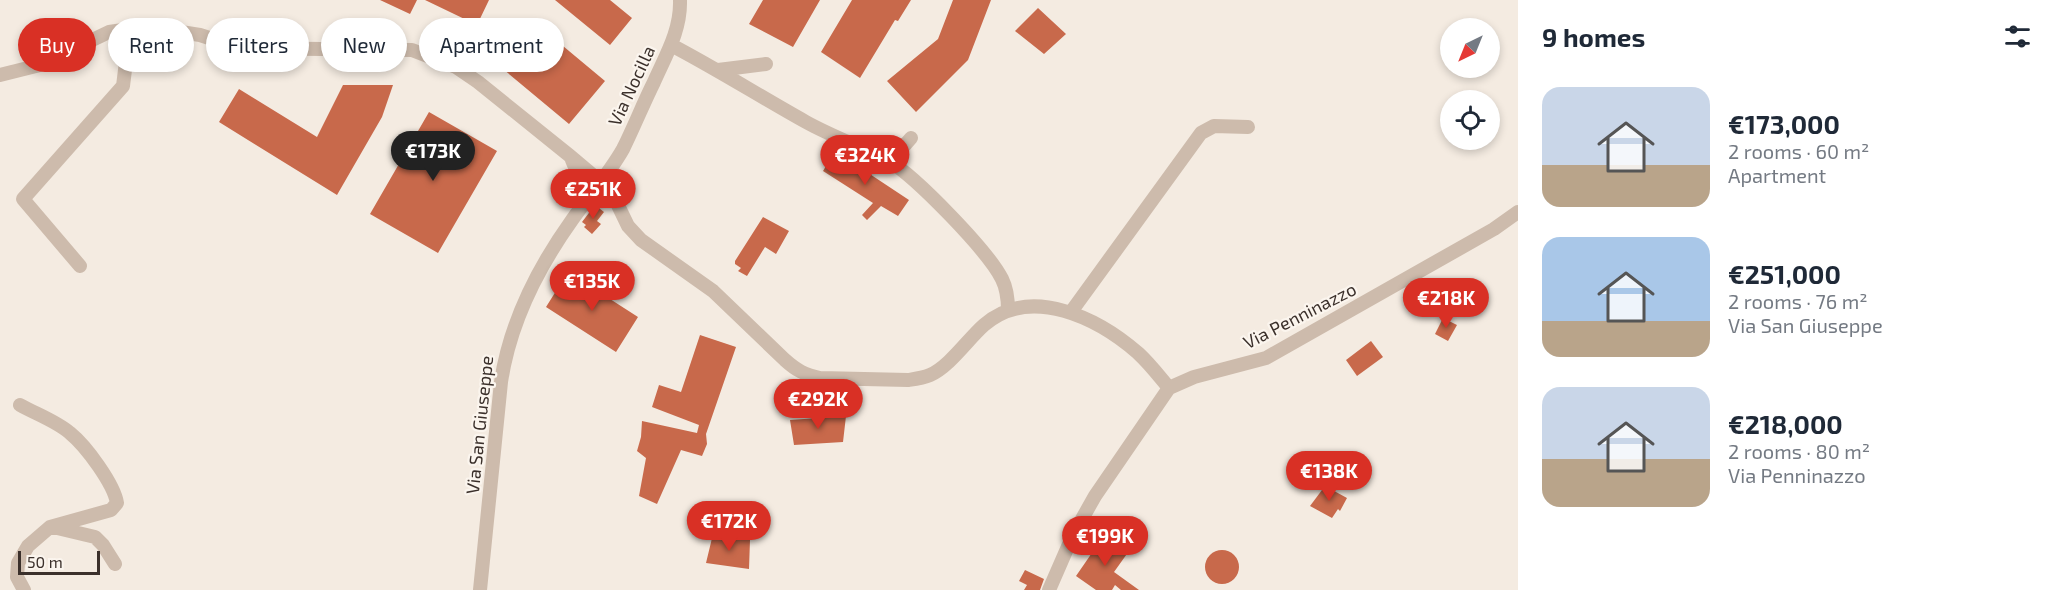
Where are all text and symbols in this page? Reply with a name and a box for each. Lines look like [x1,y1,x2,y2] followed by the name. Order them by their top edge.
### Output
[18,18,96,72] chip: Buy
[108,18,194,72] chip: Rent
[206,18,309,72] chip: Filters
[321,18,407,72] chip: New
[419,18,564,72] chip: Apartment
[1440,18,1500,78] north arrow
[1440,18,1500,150] map controls
[2001,20,2034,53] icon: filters
[1542,21,1645,52] text: 9 homes
[603,42,659,129] street label: Via Nocilla
[1440,90,1500,150] button: locate
[1728,108,1840,139] text: €173,000
[1590,111,1662,183] icon: home
[391,131,475,182] pin: €173K
[823,135,907,186] pin: €324K
[405,138,461,162] text: €173K
[1728,139,1869,163] text: 2 rooms · 60 m²
[834,142,896,166] text: €324K
[1728,163,1826,187] text: Apartment
[551,169,635,220] pin: €251K
[565,176,621,200] text: €251K
[1728,258,1841,289] text: €251,000
[550,261,634,312] pin: €135K
[1590,261,1662,333] icon: home
[564,268,620,292] text: €135K
[1239,277,1360,353] street label: Via Penninazzo
[1404,278,1488,329] pin: €218K
[1417,285,1475,309] text: €218K
[1728,289,1867,313] text: 2 rooms · 76 m²
[1728,313,1883,337] text: Via San Giuseppe
[461,355,497,495] street label: Via San Giuseppe
[776,379,860,430] pin: €292K
[788,386,848,410] text: €292K
[1728,408,1843,439] text: €218,000
[1590,411,1662,483] icon: home
[1728,439,1870,463] text: 2 rooms · 80 m²
[1287,451,1371,502] pin: €138K
[1300,458,1358,482] text: €138K
[1728,463,1866,487] text: Via Penninazzo
[687,501,771,552] pin: €172K
[701,508,757,532] text: €172K
[1063,516,1147,567] pin: €199K
[1076,523,1134,547] text: €199K
[18,548,100,576] scale bar
[27,552,63,571] text: 50 m

